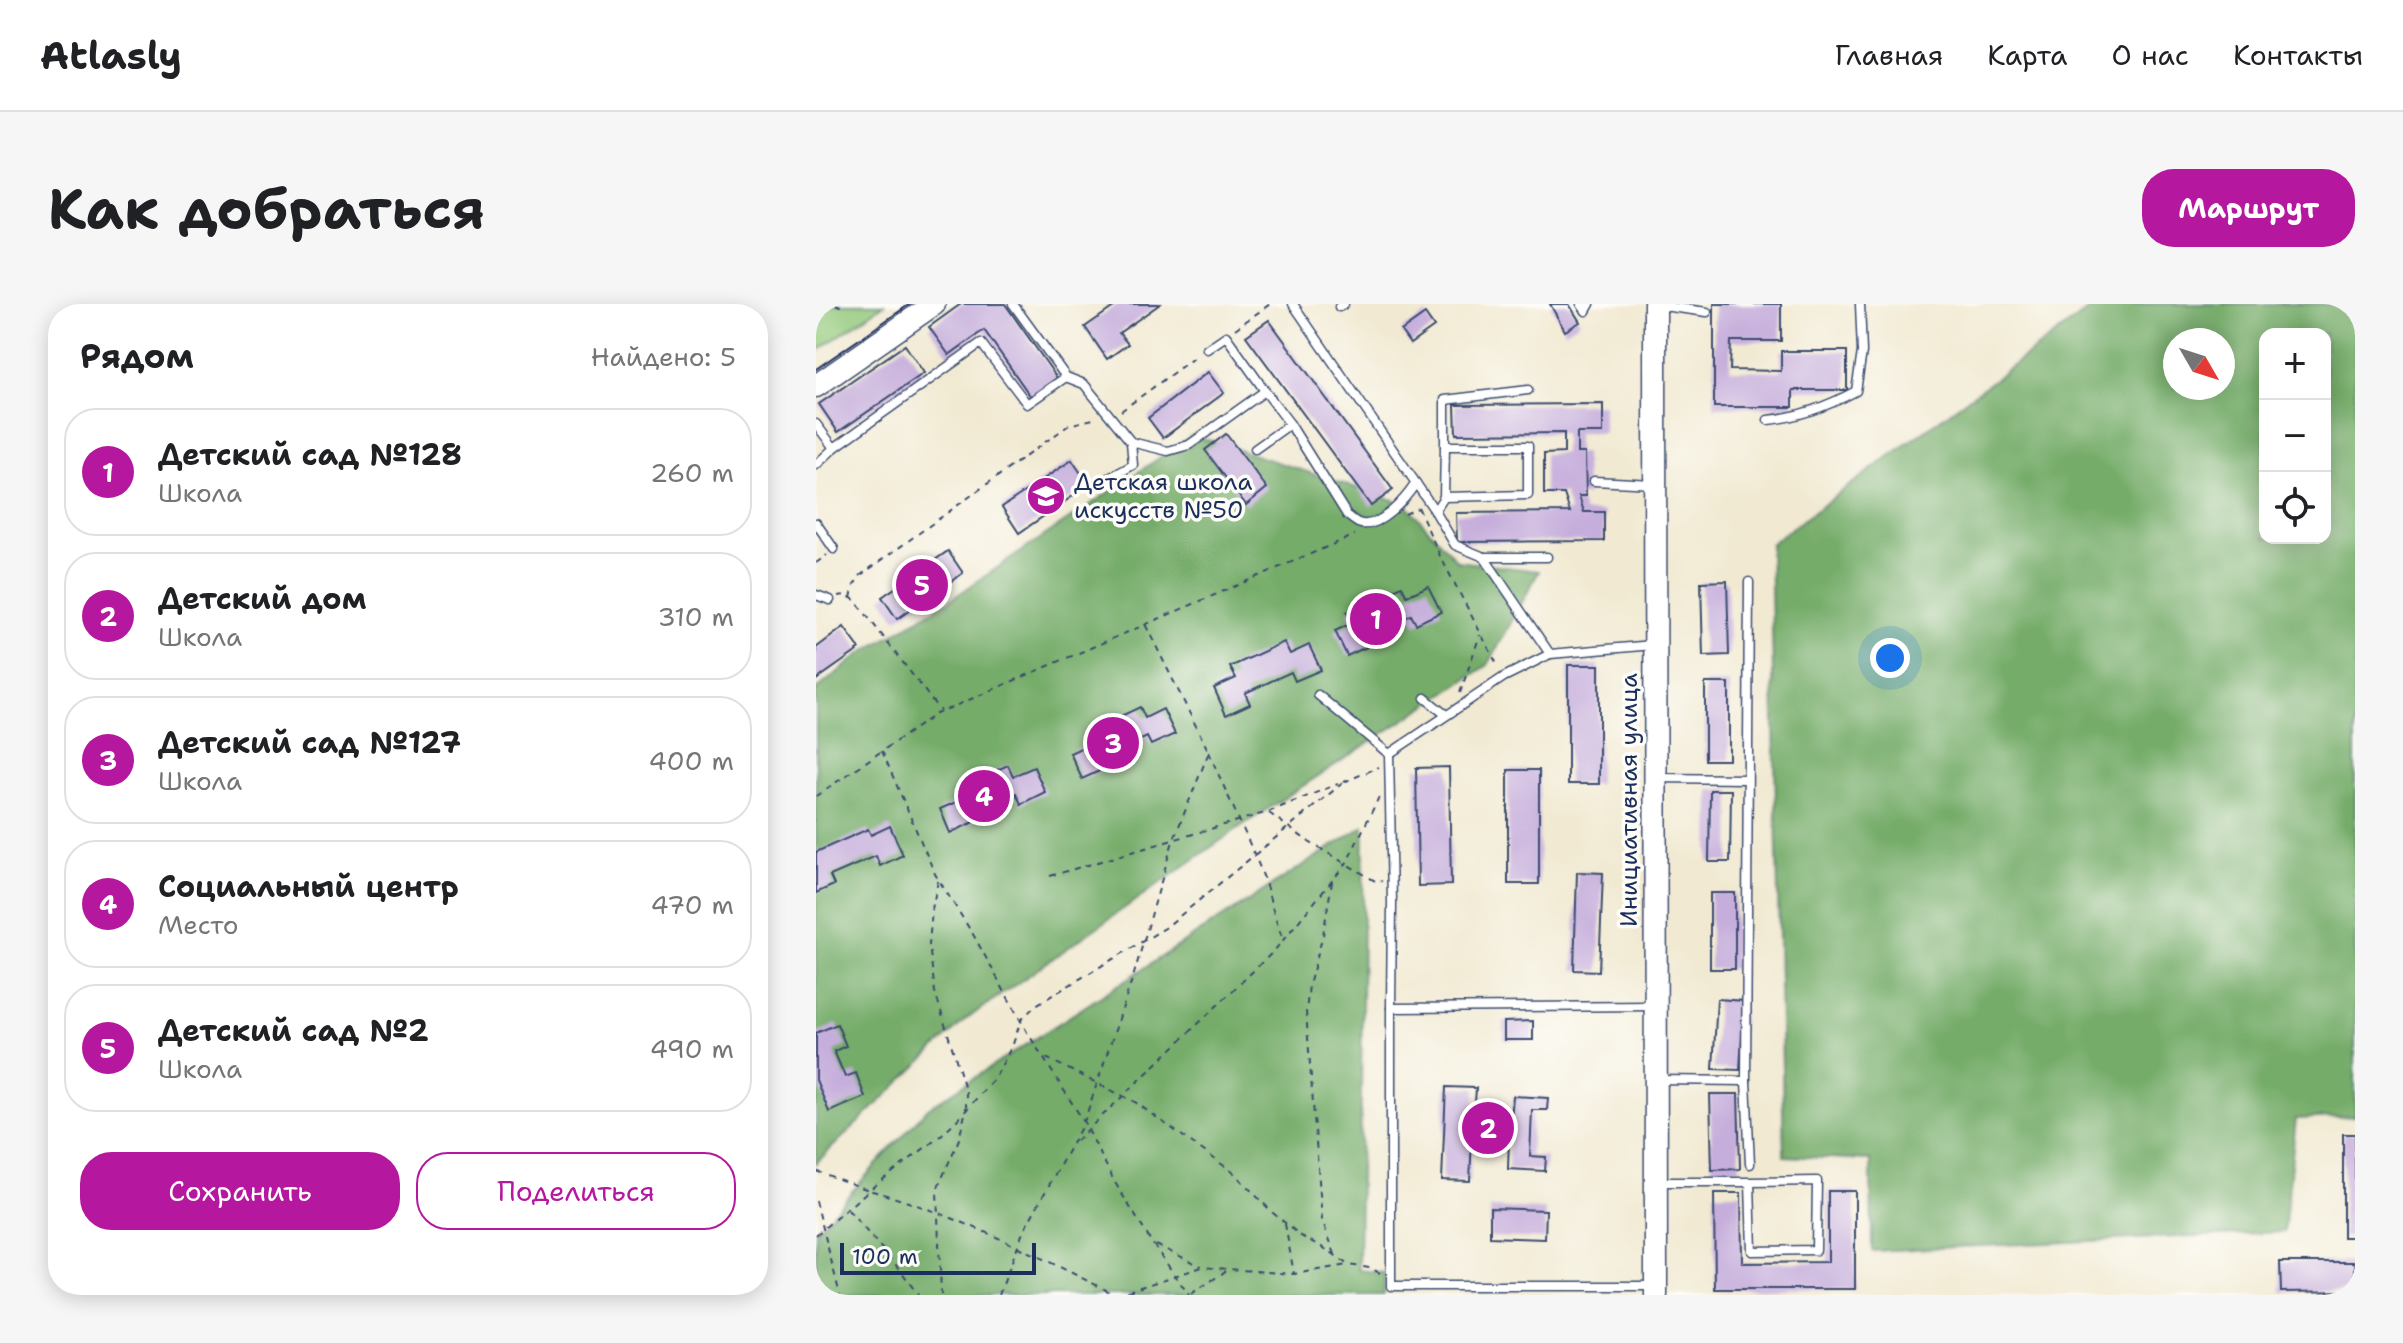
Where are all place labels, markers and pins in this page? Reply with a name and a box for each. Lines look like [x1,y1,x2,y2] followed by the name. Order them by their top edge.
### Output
[1074,466,1252,526] place label: Детская школа искусств №50
[1025,475,1067,517] school or university icon: Детская школа искусств №50
[896,555,948,615] pin: 5
[1350,589,1402,649] pin: 1
[1087,713,1139,773] pin: 3
[958,766,1010,826] pin: 4
[1462,1098,1514,1158] pin: 2

